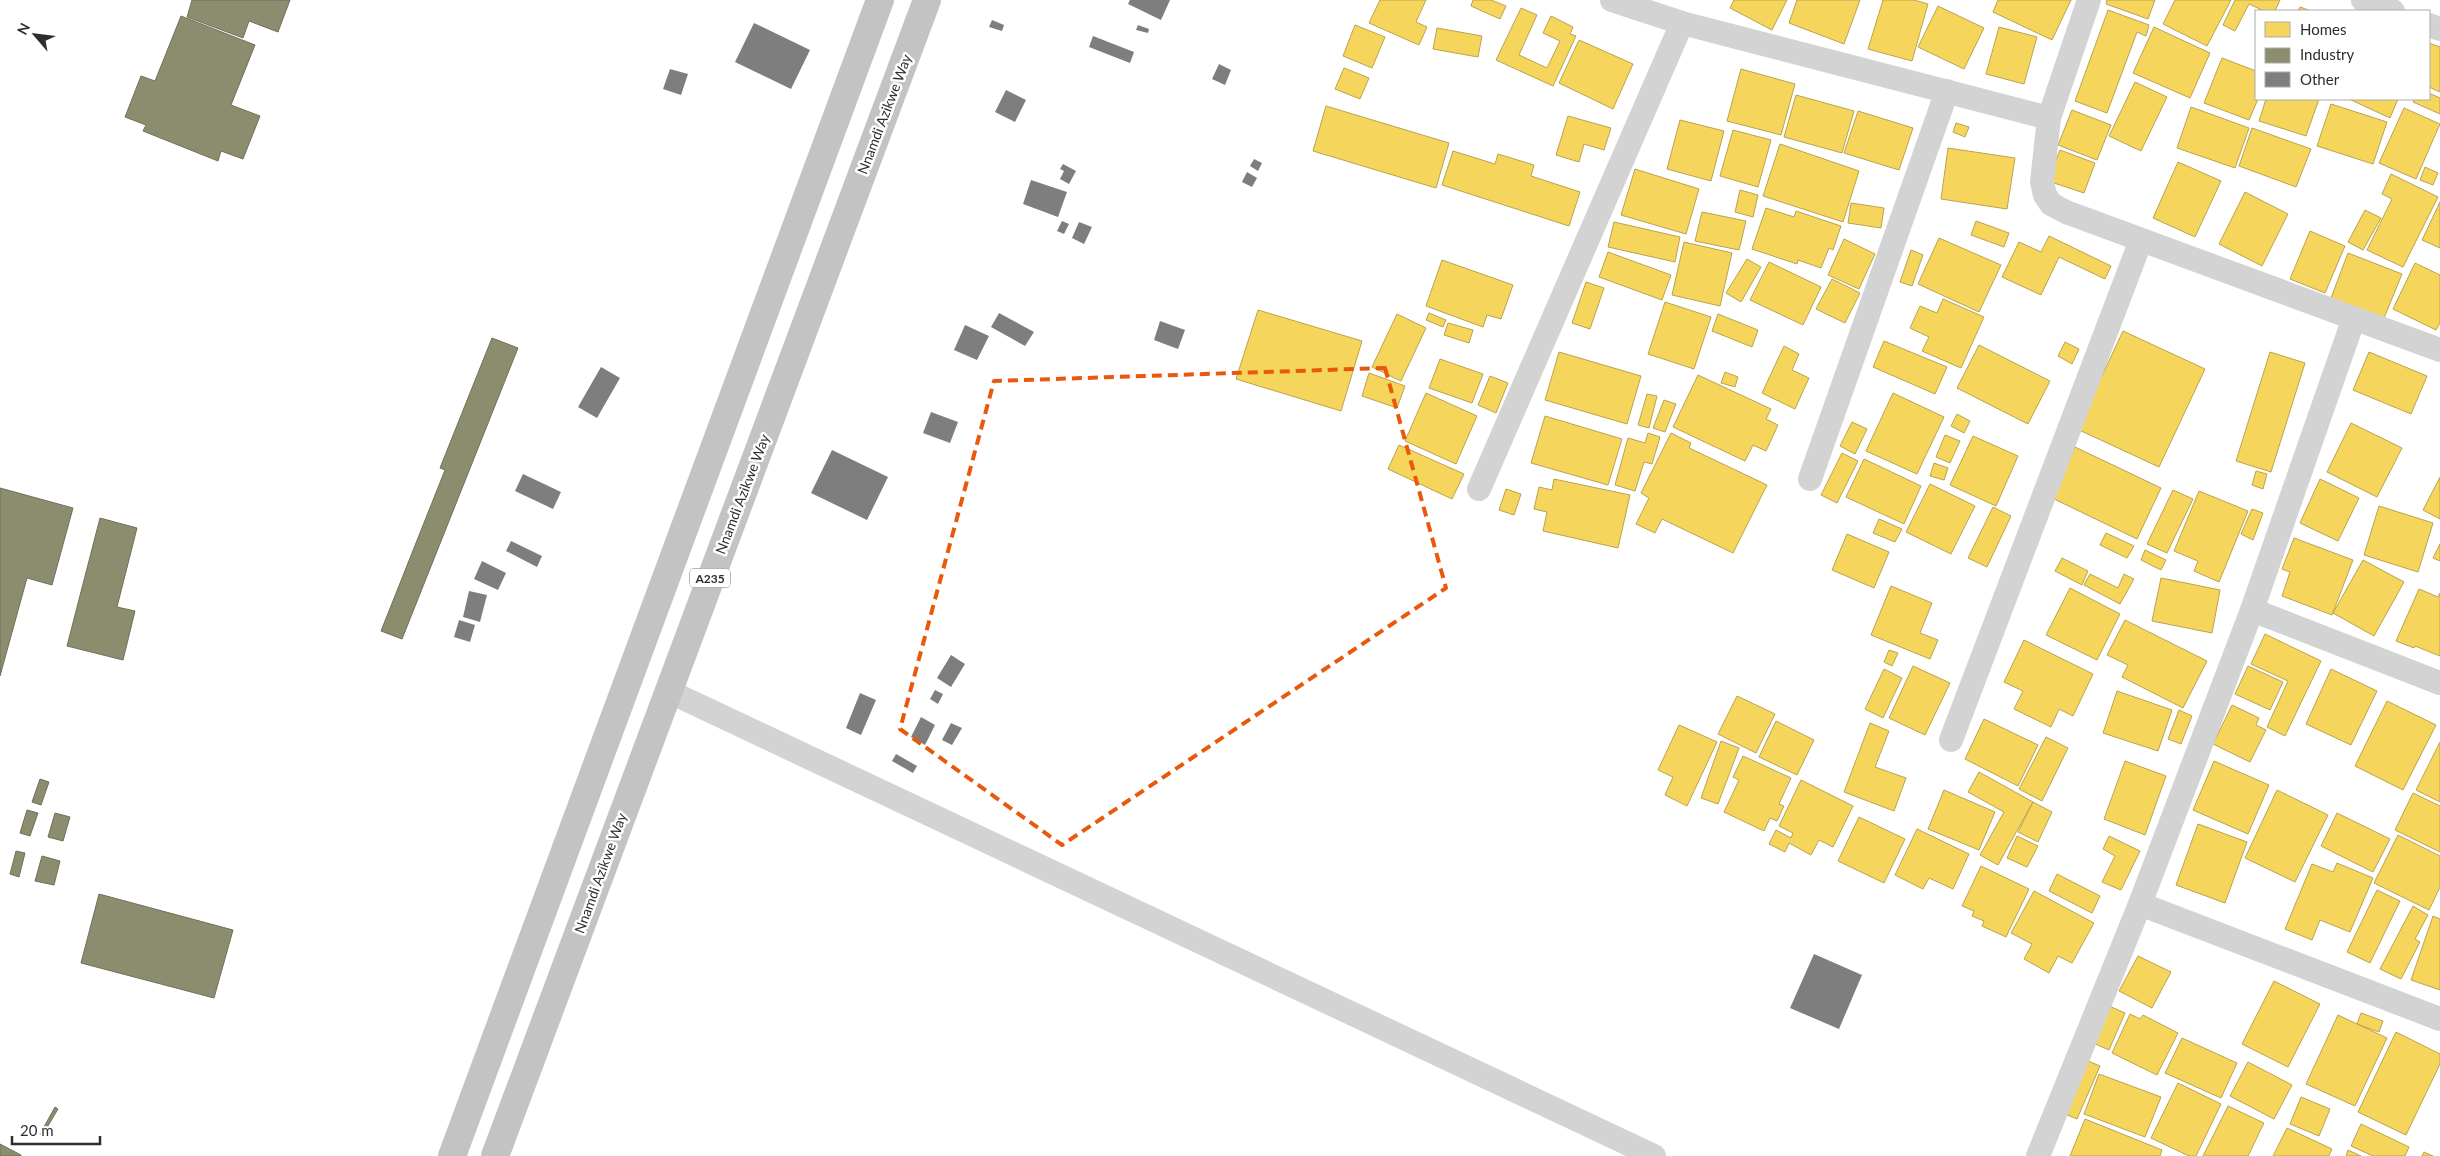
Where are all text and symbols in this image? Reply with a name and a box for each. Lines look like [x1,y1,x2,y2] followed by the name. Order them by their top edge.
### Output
[10,10,60,60] north arrow
[2255,10,2430,100] legend
[13,20,33,37] text: N
[2300,20,2346,38] text: Homes
[2300,45,2355,63] text: Industry
[853,51,915,176] street label: Nnamdi Azikwe Way
[2300,70,2340,88] text: Other
[711,431,773,556] street label: Nnamdi Azikwe Way
[690,568,730,588] road number: A235
[570,810,630,936] street label: Nnamdi Azikwe Way
[12,1114,100,1146] scale bar
[20,1121,54,1139] text: 20 m

